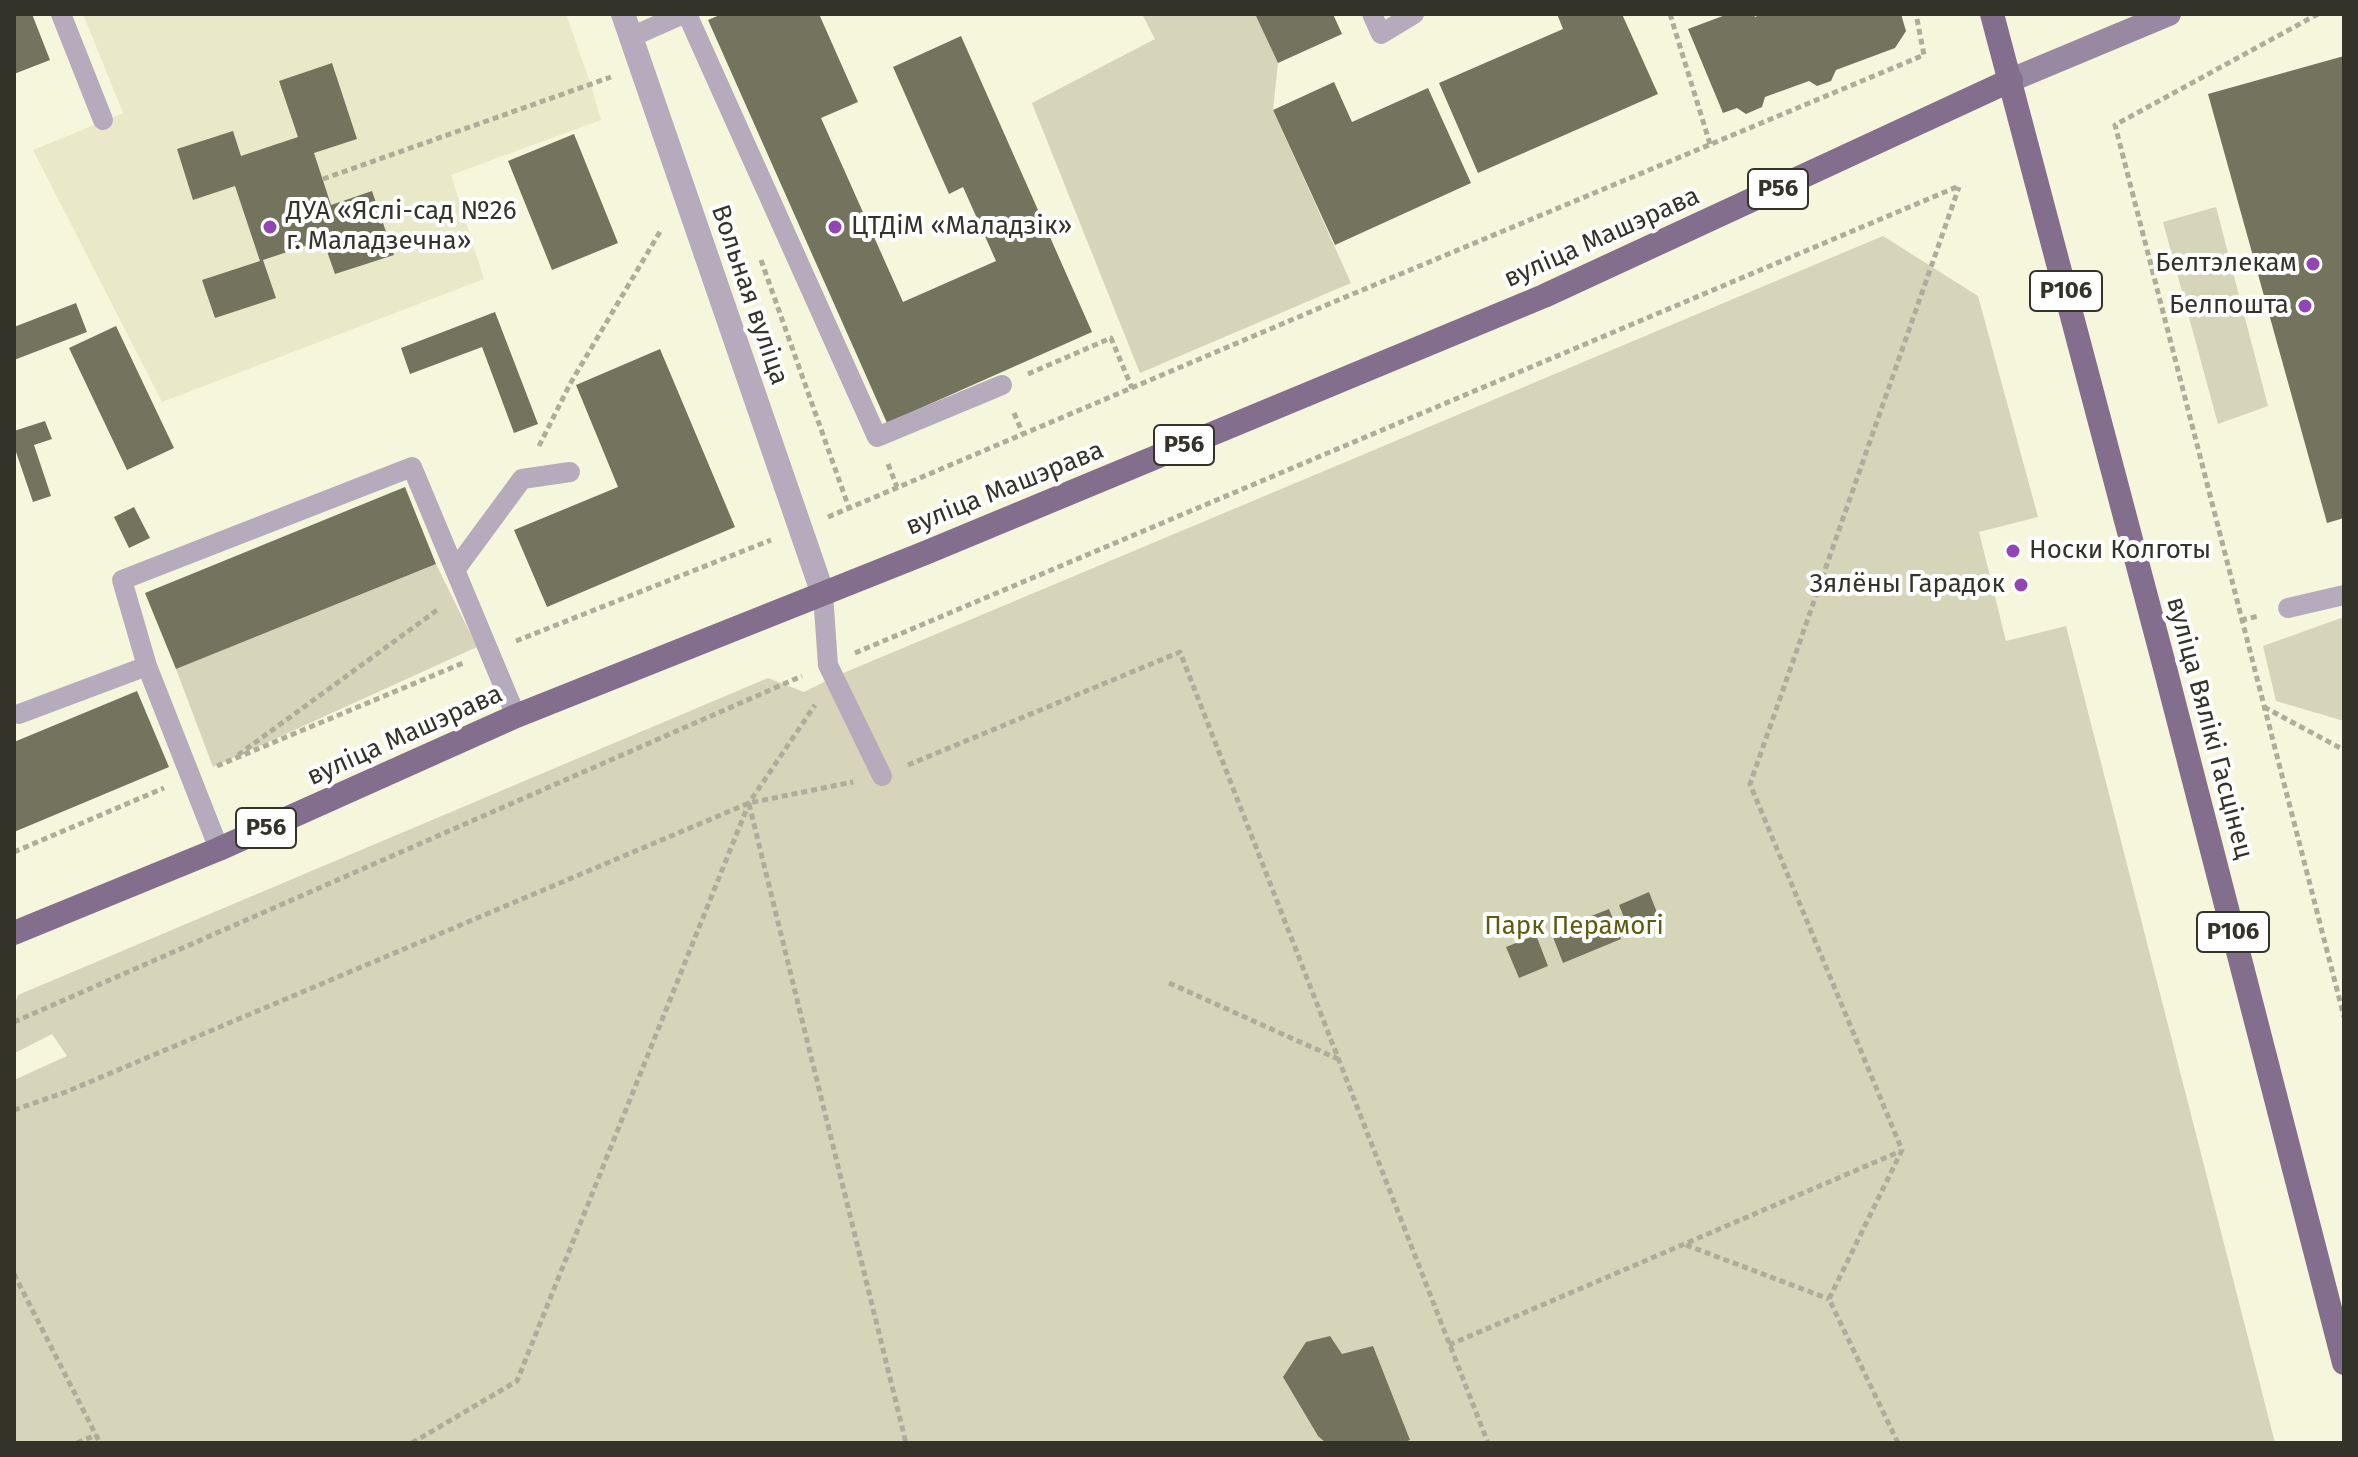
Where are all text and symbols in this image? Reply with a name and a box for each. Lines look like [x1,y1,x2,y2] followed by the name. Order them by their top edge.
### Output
[1748,169,1808,209] road number: Р56
[1499,181,1705,295] street label: вуліца Машэрава
[286,196,516,258] place label: ДУА «Яслі-сад №26 г. Маладзечна»
[704,201,794,389] street label: Вольная вуліца
[851,211,1072,243] place label: ЦТДіМ «Маладзік»
[261,218,279,236] marker: ДУА «Яслі-сад №26 г. Маладзечна»
[826,218,844,236] marker: ЦТДіМ «Маладзік»
[2155,248,2297,280] place label: Белтэлекам
[2304,255,2322,273] marker: Белтэлекам
[2030,271,2102,311] road number: Р106
[2169,290,2289,322] place label: Белпошта
[2296,297,2314,315] marker: Белпошта
[1154,425,1214,465] road number: Р56
[901,435,1109,543] street label: вуліца Машэрава
[2029,535,2211,567] place label: Носки Колготы
[2004,542,2022,560] marker: Носки Колготы
[1809,569,2005,601] place label: Зялёны Гарадок
[2012,576,2030,594] marker: Зялёны Гарадок
[2159,594,2259,862] street label: вуліца Вялікі Гасцінец
[302,679,508,793] street label: вуліца Машэрава
[236,808,296,848] road number: Р56
[1484,911,1664,943] park label: Парк Перамогі
[2197,912,2269,952] road number: Р106

